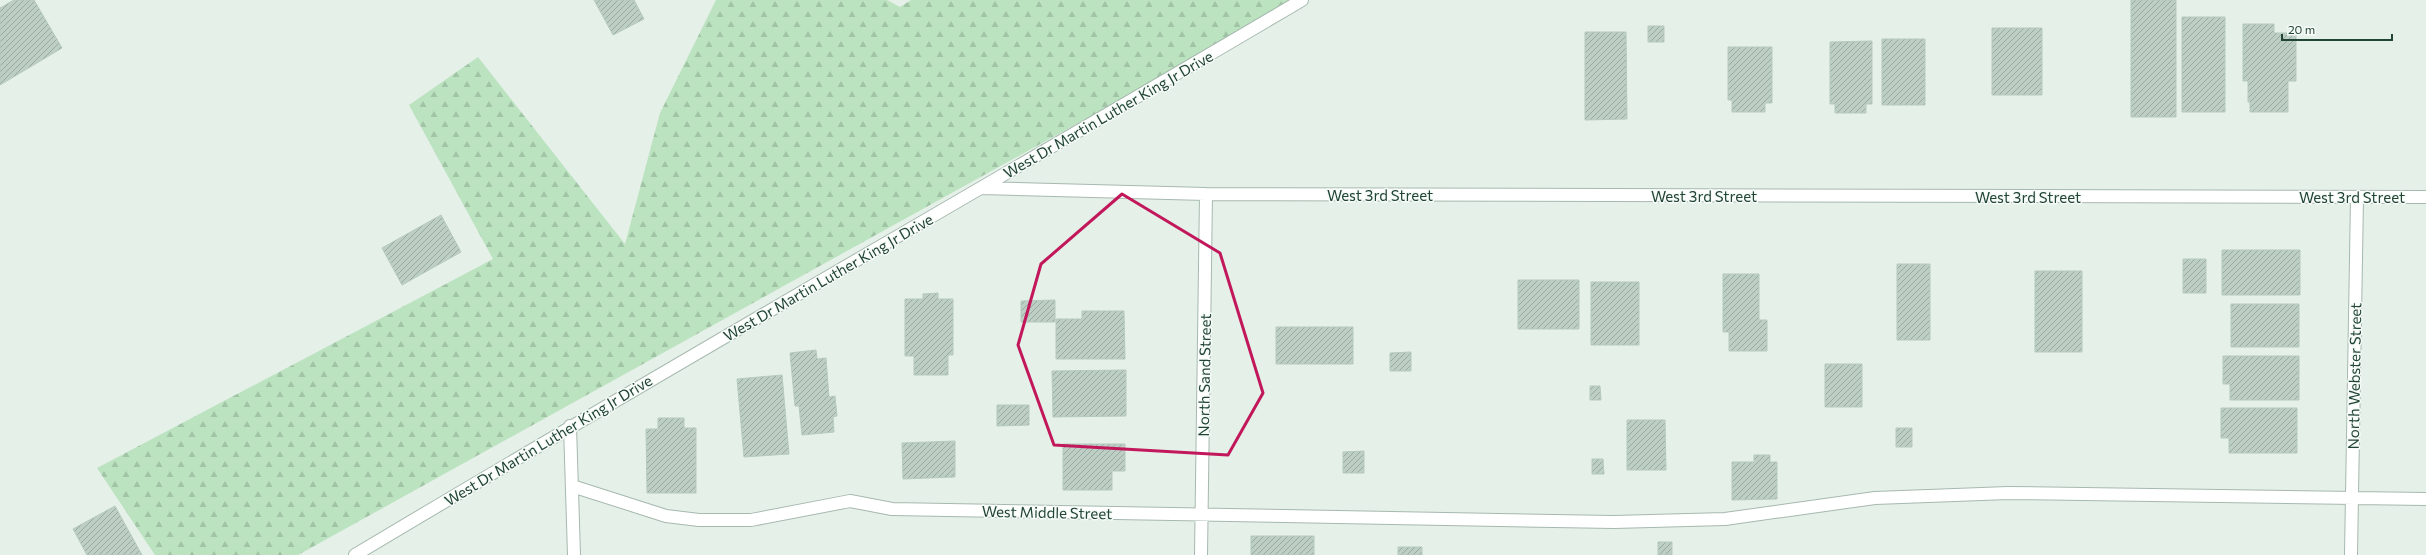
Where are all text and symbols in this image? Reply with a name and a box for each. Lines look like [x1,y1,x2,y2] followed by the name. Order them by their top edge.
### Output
[2282,16,2392,42] scale bar
[2288,22,2315,36] text: 20 m
[1000,46,1216,182] street label: West Dr Martin Luther King Jr Drive
[1327,186,1433,204] street label: West 3rd Street
[1651,187,1757,205] street label: West 3rd Street
[1975,188,2081,206] street label: West 3rd Street
[2299,188,2405,206] street label: West 3rd Street
[720,209,936,345] street label: West Dr Martin Luther King Jr Drive
[2344,302,2364,450] street label: North Webster Street
[1194,313,1214,437] street label: North Sand Street
[441,371,655,509] street label: West Dr Martin Luther King Jr Drive
[982,502,1112,522] street label: West Middle Street

